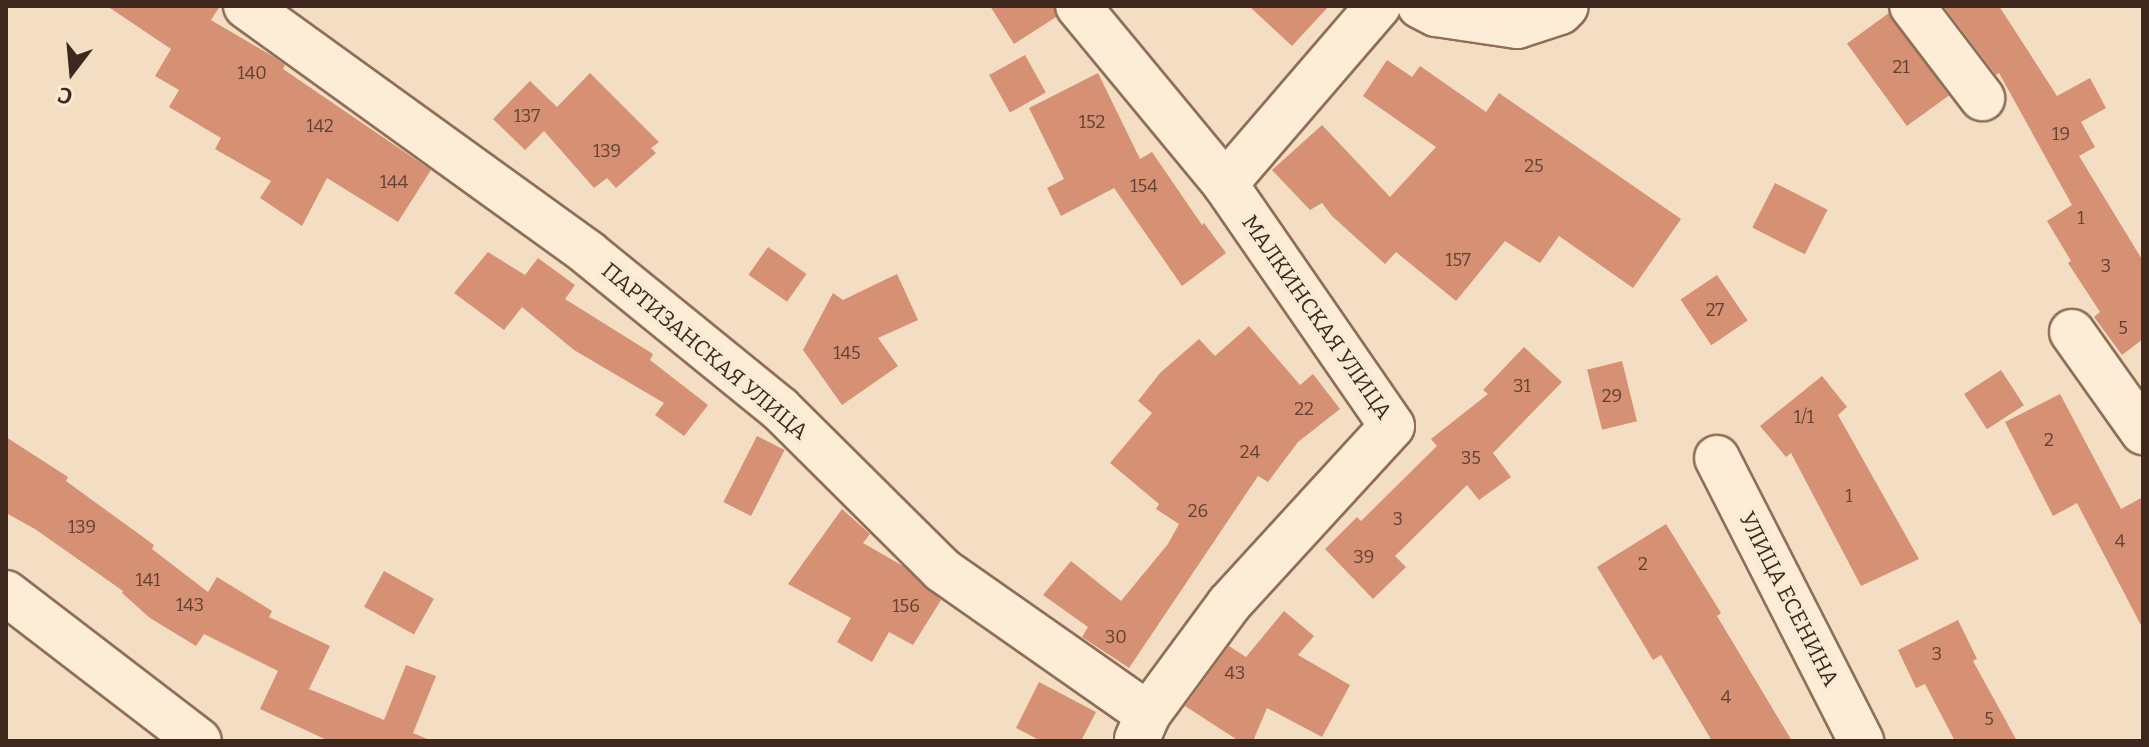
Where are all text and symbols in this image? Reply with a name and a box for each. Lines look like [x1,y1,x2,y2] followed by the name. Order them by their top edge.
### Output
[32,32,112,112] north arrow
[1892,56,1910,78] house number: 21
[237,62,267,84] house number: 140
[55,81,76,110] text: С
[514,105,540,127] house number: 137
[1079,111,1105,133] house number: 152
[306,115,334,137] house number: 142
[2052,123,2070,145] house number: 19
[593,140,621,162] house number: 139
[1524,155,1544,177] house number: 25
[380,171,408,193] house number: 144
[1130,175,1158,197] house number: 154
[2077,207,2085,229] house number: 1
[1237,210,1397,424] street label: МАЛКИНСКАЯ УЛИЦА
[1445,249,1471,271] house number: 157
[2101,255,2111,277] house number: 3
[596,257,814,445] street label: ПАРТИЗАНСКАЯ УЛИЦА
[1706,299,1724,321] house number: 27
[2118,317,2128,339] house number: 5
[833,342,861,364] house number: 145
[1513,375,1531,397] house number: 31
[1602,385,1622,407] house number: 29
[1294,398,1314,420] house number: 22
[1794,406,1814,428] house number: 1/1
[2044,429,2054,451] house number: 2
[1240,441,1260,463] house number: 24
[1461,447,1481,469] house number: 35
[1845,485,1853,507] house number: 1
[1188,500,1208,522] house number: 26
[1734,507,1844,691] street label: УЛИЦА ЕСЕНИНА
[1393,508,1403,530] house number: 3
[68,516,96,538] house number: 139
[2115,530,2125,552] house number: 4
[1354,546,1374,568] house number: 39
[1638,553,1648,575] house number: 2
[135,569,161,591] house number: 141
[176,594,204,616] house number: 143
[892,595,920,617] house number: 156
[1105,626,1127,648] house number: 30
[1932,643,1942,665] house number: 3
[1225,662,1245,684] house number: 43
[1721,686,1731,708] house number: 4
[1984,708,1994,730] house number: 5

